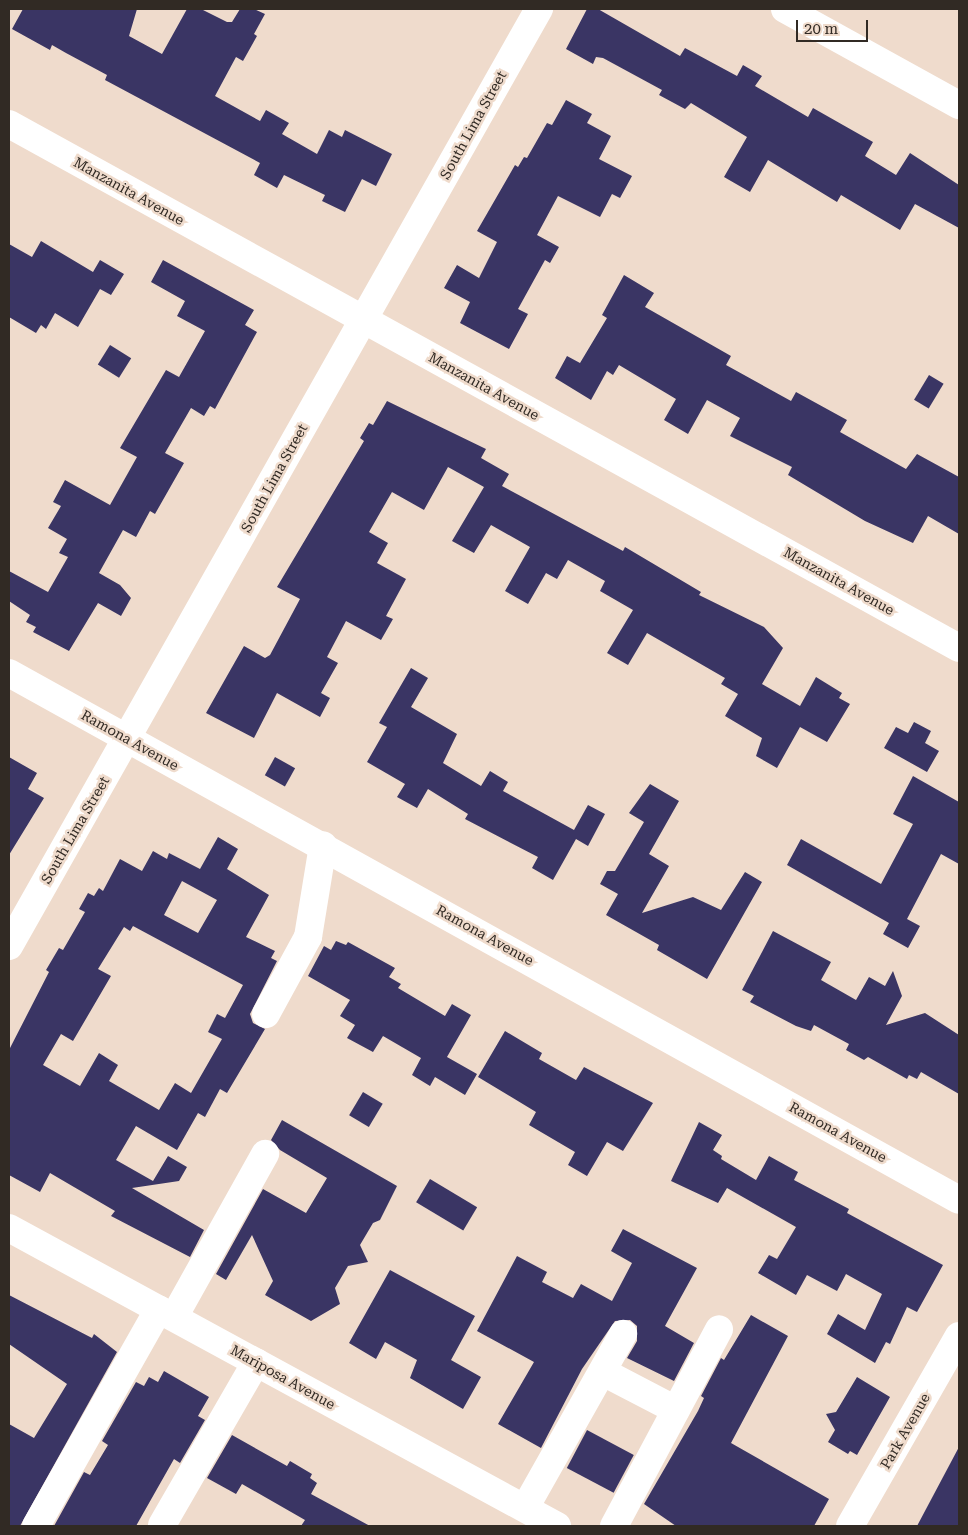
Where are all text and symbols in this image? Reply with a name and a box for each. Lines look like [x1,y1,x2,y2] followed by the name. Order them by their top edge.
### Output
[798,10,870,42] scale bar
[804,20,838,38] text: 20 m
[436,68,510,182] street label: South Lima Street
[71,154,187,228] street label: Manzanita Avenue
[426,349,542,423] street label: Manzanita Avenue
[237,421,311,535] street label: South Lima Street
[781,544,897,618] street label: Manzanita Avenue
[78,706,182,774] street label: Ramona Avenue
[37,773,113,887] street label: South Lima Street
[433,901,537,969] street label: Ramona Avenue
[786,1098,890,1166] street label: Ramona Avenue
[228,1341,338,1413] street label: Mariposa Avenue
[877,1390,933,1472] street label: Park Avenue

